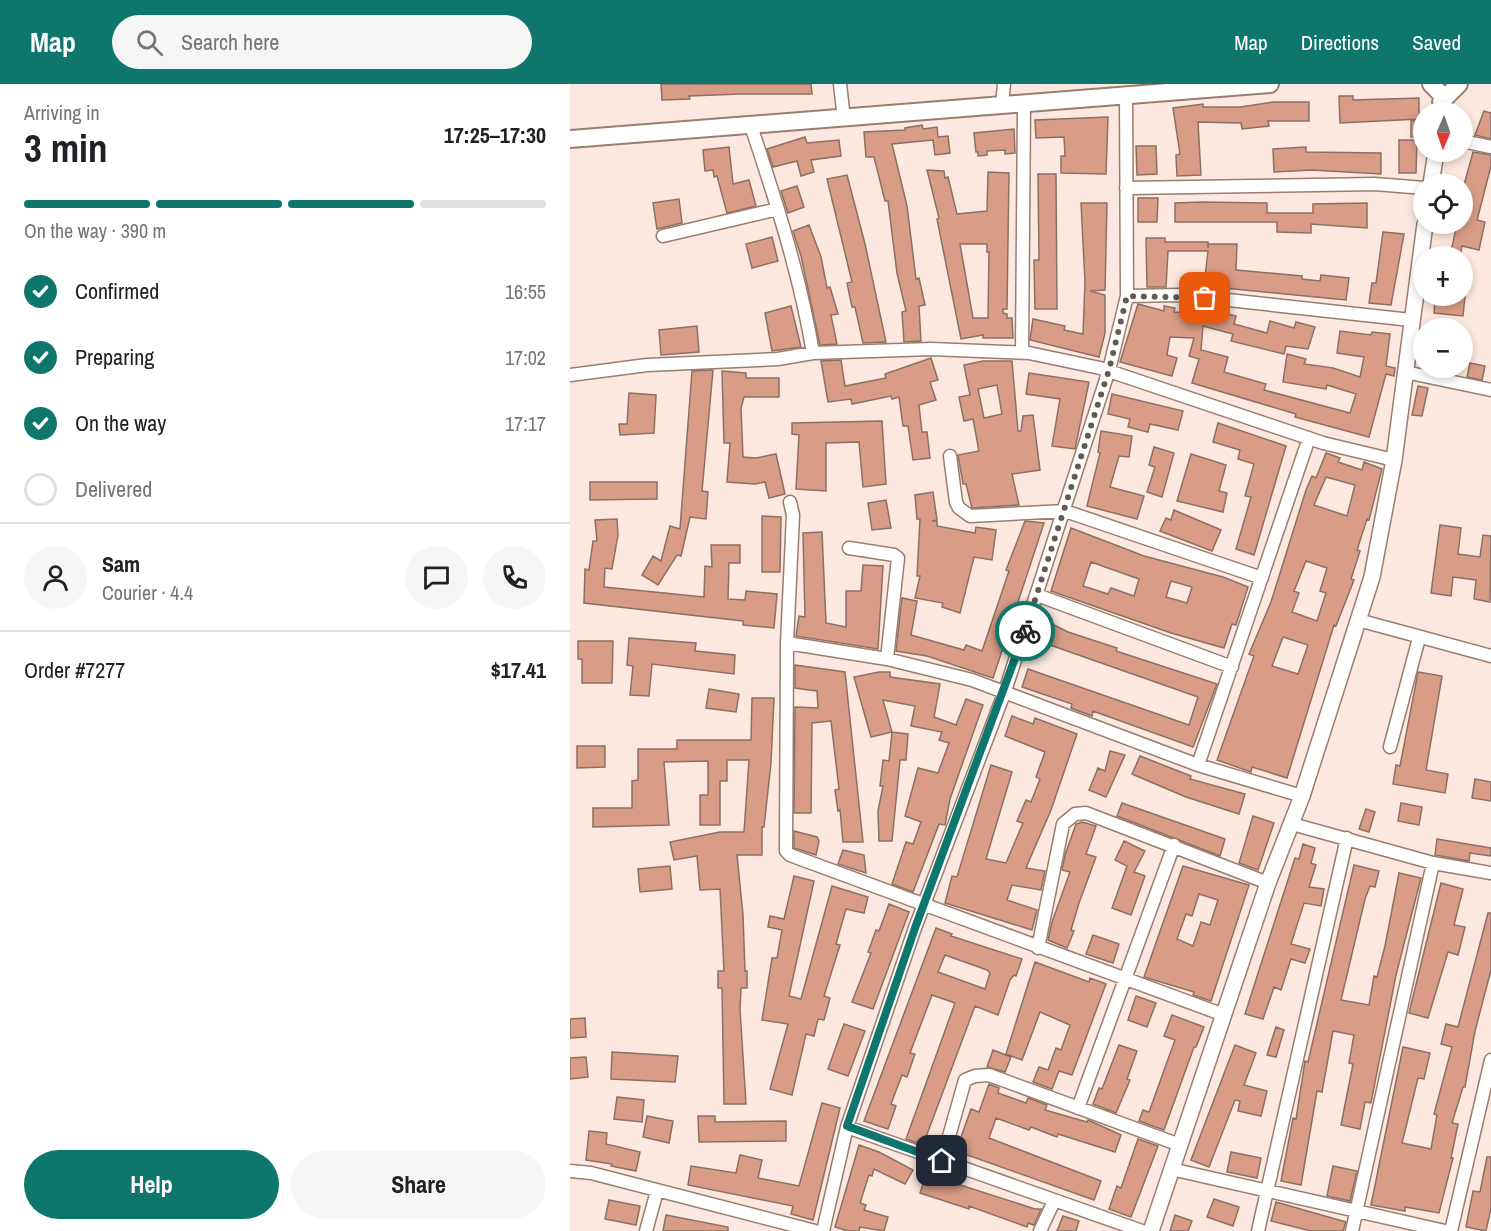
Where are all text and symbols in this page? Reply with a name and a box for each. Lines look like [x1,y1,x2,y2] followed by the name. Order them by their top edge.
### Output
[112,15,532,69] search box
[30,23,76,61] text: Map
[133,26,166,59] icon: search
[181,27,279,57] text: Search here
[1234,28,1268,57] text: Map
[1301,28,1379,57] text: Directions
[1412,28,1461,57] text: Saved
[24,99,100,126] text: Arriving in
[1413,102,1473,162] north arrow
[1413,102,1473,378] map controls
[444,120,546,150] text: 17:25–17:30
[24,122,108,174] text: 3 min
[1413,174,1473,234] button: locate
[24,217,166,244] text: On the way · 390 m
[1413,246,1473,306] button: +
[1179,272,1230,323] pin
[24,275,57,308] icon: check
[75,276,159,306] text: Confirmed
[505,278,546,305] text: 16:55
[1188,281,1221,314] icon: bag
[1413,318,1473,378] button: −
[24,341,57,374] icon: check
[75,342,154,372] text: Preparing
[505,344,546,371] text: 17:02
[24,407,57,440] icon: check
[75,408,166,438] text: On the way
[505,410,546,437] text: 17:17
[75,474,152,504] text: Delivered
[24,546,87,609] button: person
[405,546,468,609] button: chat
[483,546,546,609] button: phone
[102,549,140,579] text: Sam
[102,579,193,606] text: Courier · 4.4
[995,601,1055,661] courier
[1009,615,1042,648] icon: bike
[24,655,125,685] text: Order #7277
[491,655,546,685] text: $17.41
[916,1135,967,1186] pin
[925,1144,958,1177] icon: home
[24,1150,279,1219] button: Help
[291,1150,546,1219] button: Share

